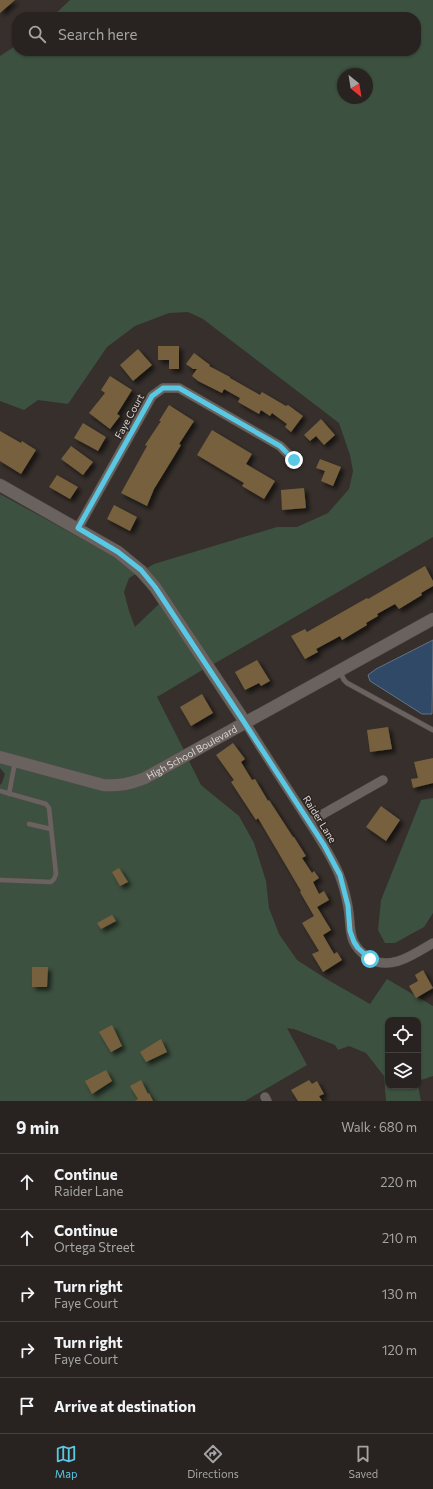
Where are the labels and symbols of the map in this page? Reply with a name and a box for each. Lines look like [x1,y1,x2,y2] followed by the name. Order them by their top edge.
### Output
[337,68,373,104] north arrow
[112,392,146,440] street label: Faye Court
[285,451,303,469] route end
[144,722,239,782] street label: High School Boulevard
[301,793,339,845] street label: Raider Lane
[361,950,379,968] route start

